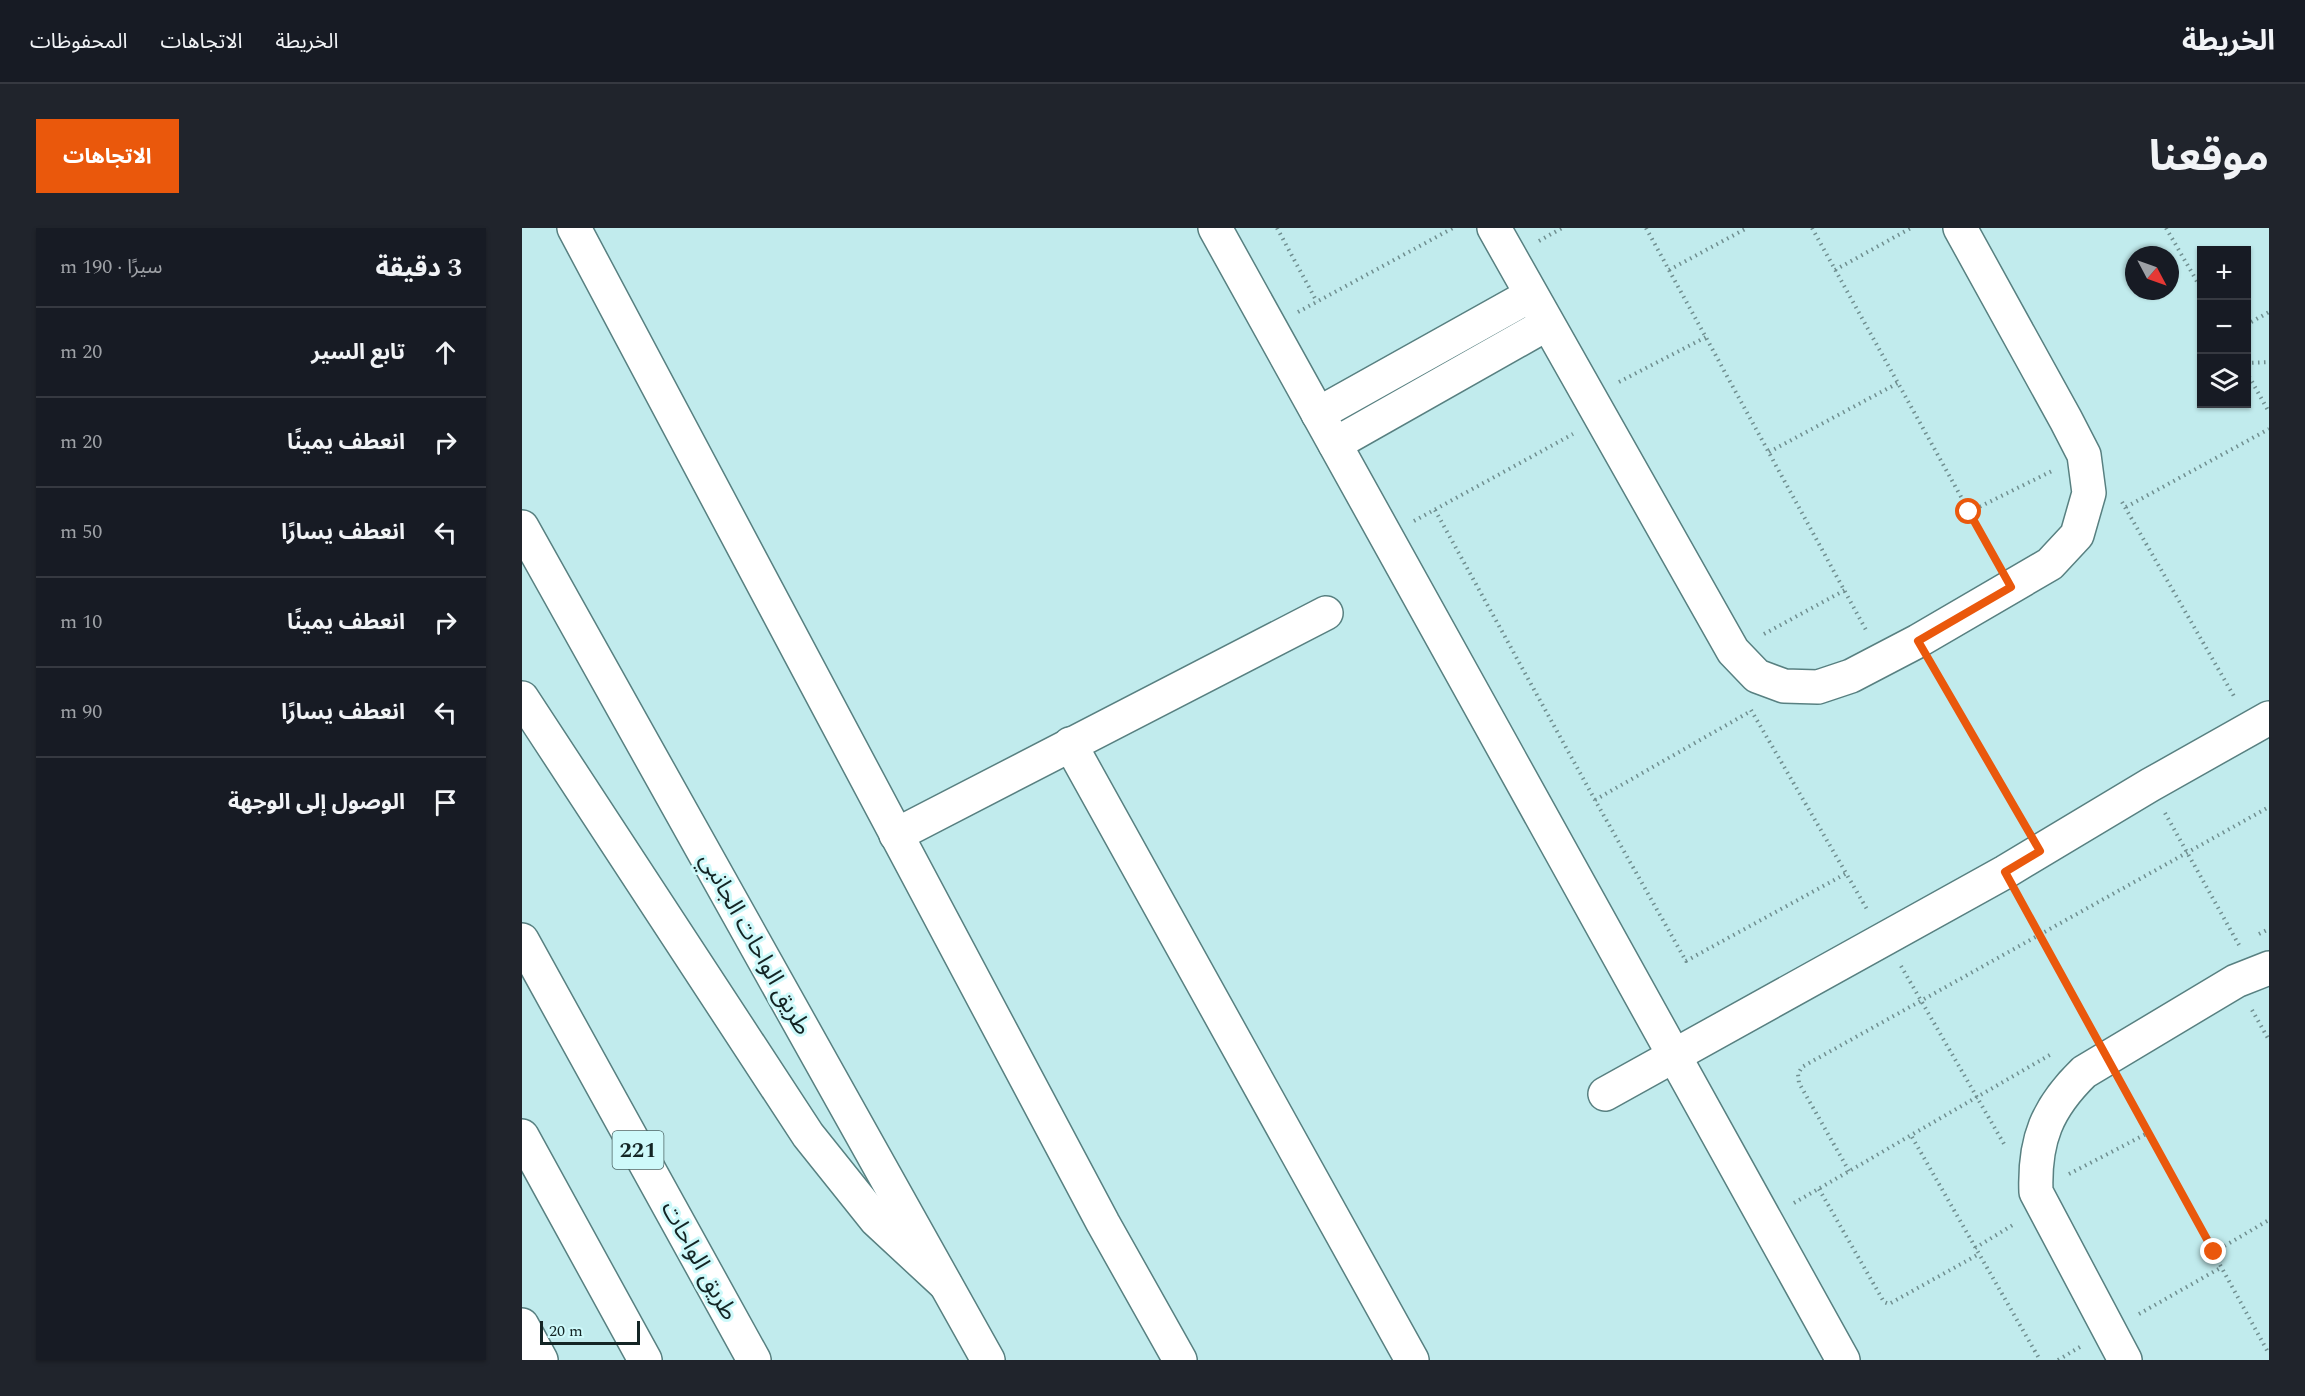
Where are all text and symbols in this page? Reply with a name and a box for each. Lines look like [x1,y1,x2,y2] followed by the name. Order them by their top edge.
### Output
[2182,20,2275,63] text: الخريطة
[30,26,127,58] text: المحفوظات
[160,26,242,58] text: الاتجاهات
[275,26,338,58] text: الخريطة
[36,119,179,193] button: الاتجاهات
[2149,126,2269,189] text: موقعنا
[2125,246,2179,300] north arrow
[2197,246,2251,408] map controls
[2197,246,2251,300] button: +
[375,248,462,288] text: 3 دقيقة
[60,252,163,282] text: سيرًا · 190 m
[2197,300,2251,354] button: −
[311,336,405,369] text: تابع السير
[429,336,462,369] icon: ahead
[60,337,102,367] text: 20 m
[2197,354,2251,408] button: layers
[287,426,405,459] text: انعطف يمينًا
[429,426,462,459] icon: right
[60,427,102,457] text: 20 m
[1955,498,1981,524] route start
[281,516,405,549] text: انعطف يسارًا
[429,516,462,549] icon: left
[60,517,102,547] text: 50 m
[287,606,405,639] text: انعطف يمينًا
[429,606,462,639] icon: right
[60,607,102,637] text: 10 m
[281,696,405,729] text: انعطف يسارًا
[429,696,462,729] icon: left
[60,697,102,727] text: 90 m
[228,786,405,819] text: الوصول إلى الوجهة
[429,786,462,819] icon: arrive
[690,846,820,1042] street label: طريق الواحات الجانبي
[612,1131,664,1169] road number: 221
[651,1195,747,1327] street label: طريق الواحات
[2200,1238,2226,1264] route end
[540,1318,640,1346] scale bar
[549,1319,583,1343] text: 20 m

